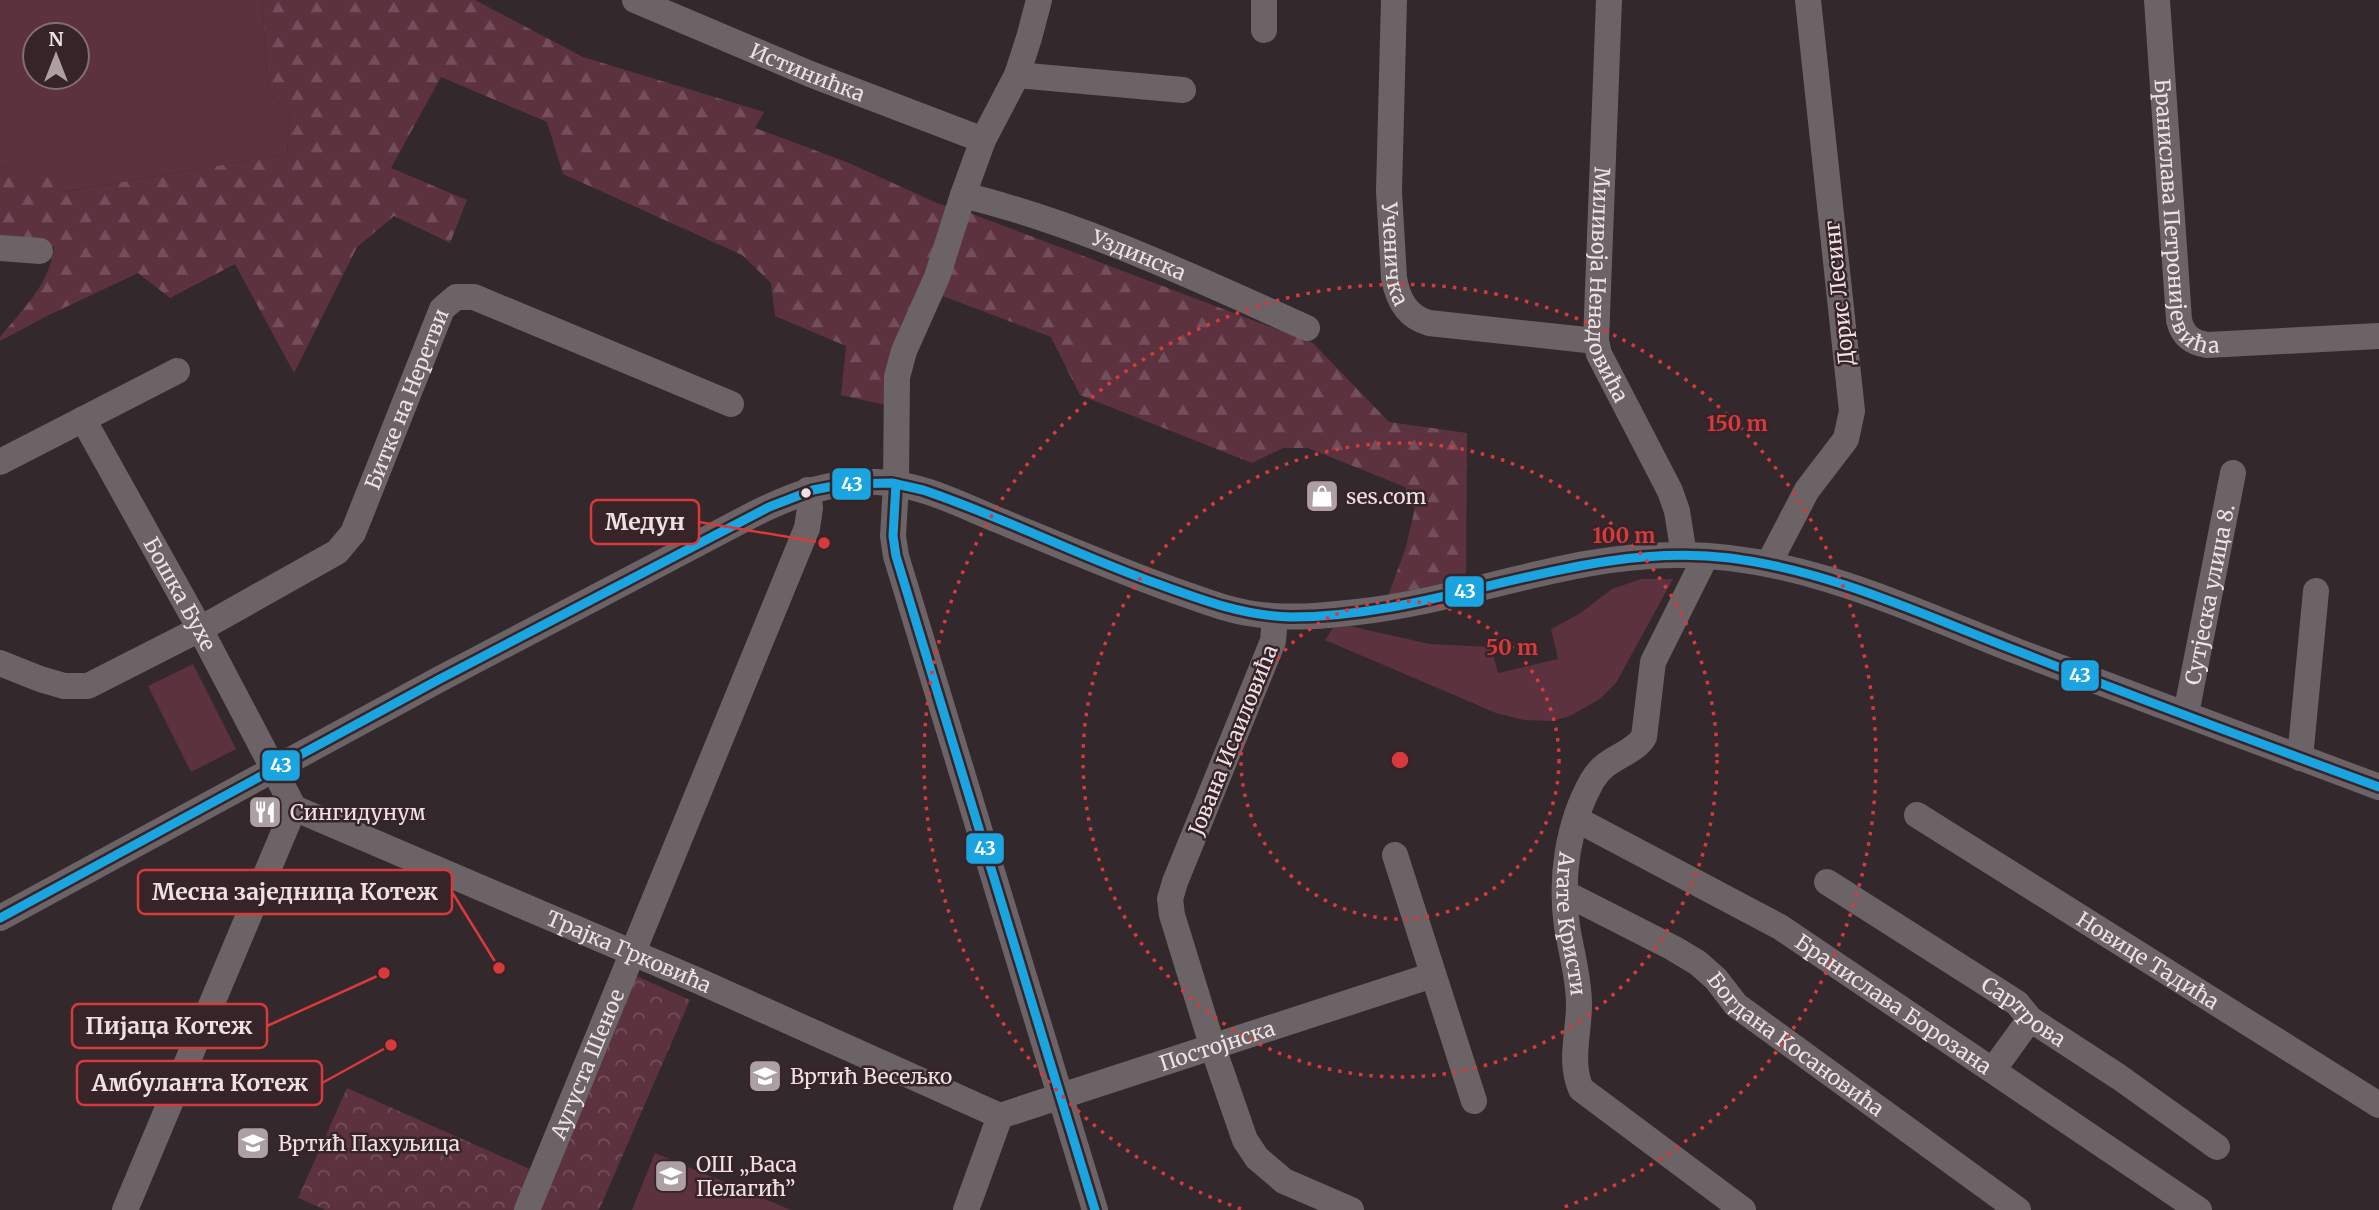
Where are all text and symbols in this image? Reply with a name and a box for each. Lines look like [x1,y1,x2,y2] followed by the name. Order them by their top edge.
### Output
[21,21,91,91] north arrow
[48,27,64,51] text: N
[746,37,869,107] street label: Истинићка
[2149,78,2220,359] street label: Бранислава Петронијевића
[1582,167,1635,407] street label: Миливоја Ненадовића
[1376,200,1415,310] street label: Ученичка
[1818,219,1860,367] street label: Дорис Лесинг
[1087,223,1190,286] street label: Уздинска
[358,305,454,493] street label: Битке на Неретви
[1706,410,1768,437] text: 150 m
[831,467,872,501] line badge: 43
[841,472,863,496] text: 43
[1303,477,1341,515] shop icon: ses.com
[1346,483,1427,510] place label: ses.com
[799,486,813,500] unlabelled marker
[591,500,699,544] callout: Медун
[2179,502,2240,687] street label: Сутјеска улица 8.
[605,507,685,536] text: Медун
[1593,522,1655,549] text: 100 m
[138,532,222,655] street label: Бошка Бухе
[1444,575,1485,608] line badge: 43
[1454,579,1476,603] text: 43
[1486,634,1538,661] text: 50 m
[1182,641,1284,840] street label: Јована Исаиловића
[2060,659,2100,692] line badge: 43
[2069,663,2091,687] text: 43
[1388,748,1412,772] centre of rings
[261,749,301,782] line badge: 43
[270,753,292,777] text: 43
[246,793,284,831] restaurant icon: Сингидунум
[290,799,426,826] place label: Сингидунум
[965,832,1005,865] line badge: 43
[974,836,996,860] text: 43
[1551,850,1592,997] street label: Агате Кристи
[138,870,452,914] callout: Месна заједница Котеж
[152,877,438,906] text: Месна заједница Котеж
[542,904,716,999] street label: Трајка Грковића
[2072,905,2225,1015] street label: Новице Тадића
[1790,928,1997,1080] street label: Бранислава Борозана
[1702,966,1890,1122] street label: Богдана Косановића
[1976,970,2071,1052] street label: Сартрова
[544,985,630,1144] street label: Аугуста Шеное
[72,1004,267,1048] callout: Пијаца Котеж
[85,1011,253,1040] text: Пијаца Котеж
[1156,1014,1278,1077] street label: Постојнска
[746,1057,784,1095] school or university icon: Вртић Весељко
[77,1061,322,1105] callout: Амбуланта Котеж
[790,1063,952,1090] place label: Вртић Весељко
[91,1068,309,1097] text: Амбуланта Котеж
[234,1124,272,1162] school or university icon: Вртић Пахуљица
[278,1130,460,1157] place label: Вртић Пахуљица
[696,1151,797,1202] place label: ОШ „Васа Пелагић”
[652,1157,690,1195] school or university icon: ОШ „Васа Пелагић”

